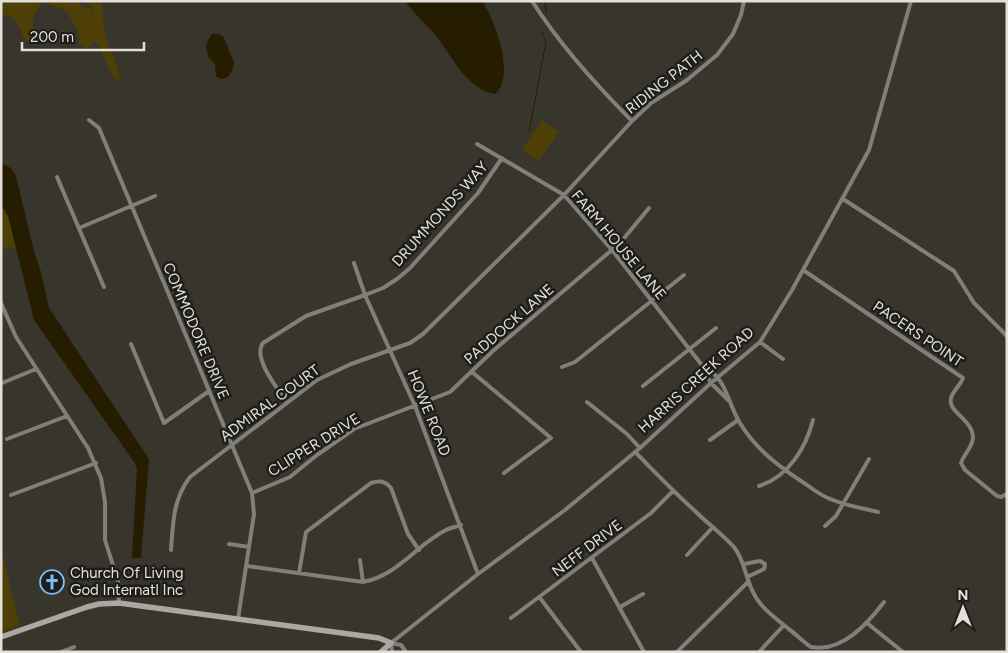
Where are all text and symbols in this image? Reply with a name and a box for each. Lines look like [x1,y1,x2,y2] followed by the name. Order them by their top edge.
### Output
[22,20,145,52] scale bar
[30,28,74,46] text: 200 m
[622,46,706,118] street label: RIDING PATH
[388,158,492,270] street label: DRUMMONDS WAY
[568,186,670,304] street label: FARM HOUSE LANE
[159,260,233,402] street label: COMMODORE DRIVE
[460,280,558,368] street label: PADDOCK LANE
[870,297,967,371] street label: PACERS POINT
[634,323,758,437] street label: HARRIS CREEK ROAD
[217,360,324,445] street label: ADMIRAL COURT
[404,367,454,459] street label: HOWE ROAD
[265,410,363,480] street label: CLIPPER DRIVE
[548,516,626,580] street label: NEFF DRIVE
[70,564,183,599] place label: Church Of Living God Internatl Inc
[39,569,65,595] church icon: Church Of Living God Internatl Inc
[938,583,988,633] north arrow
[958,587,968,604] text: N

